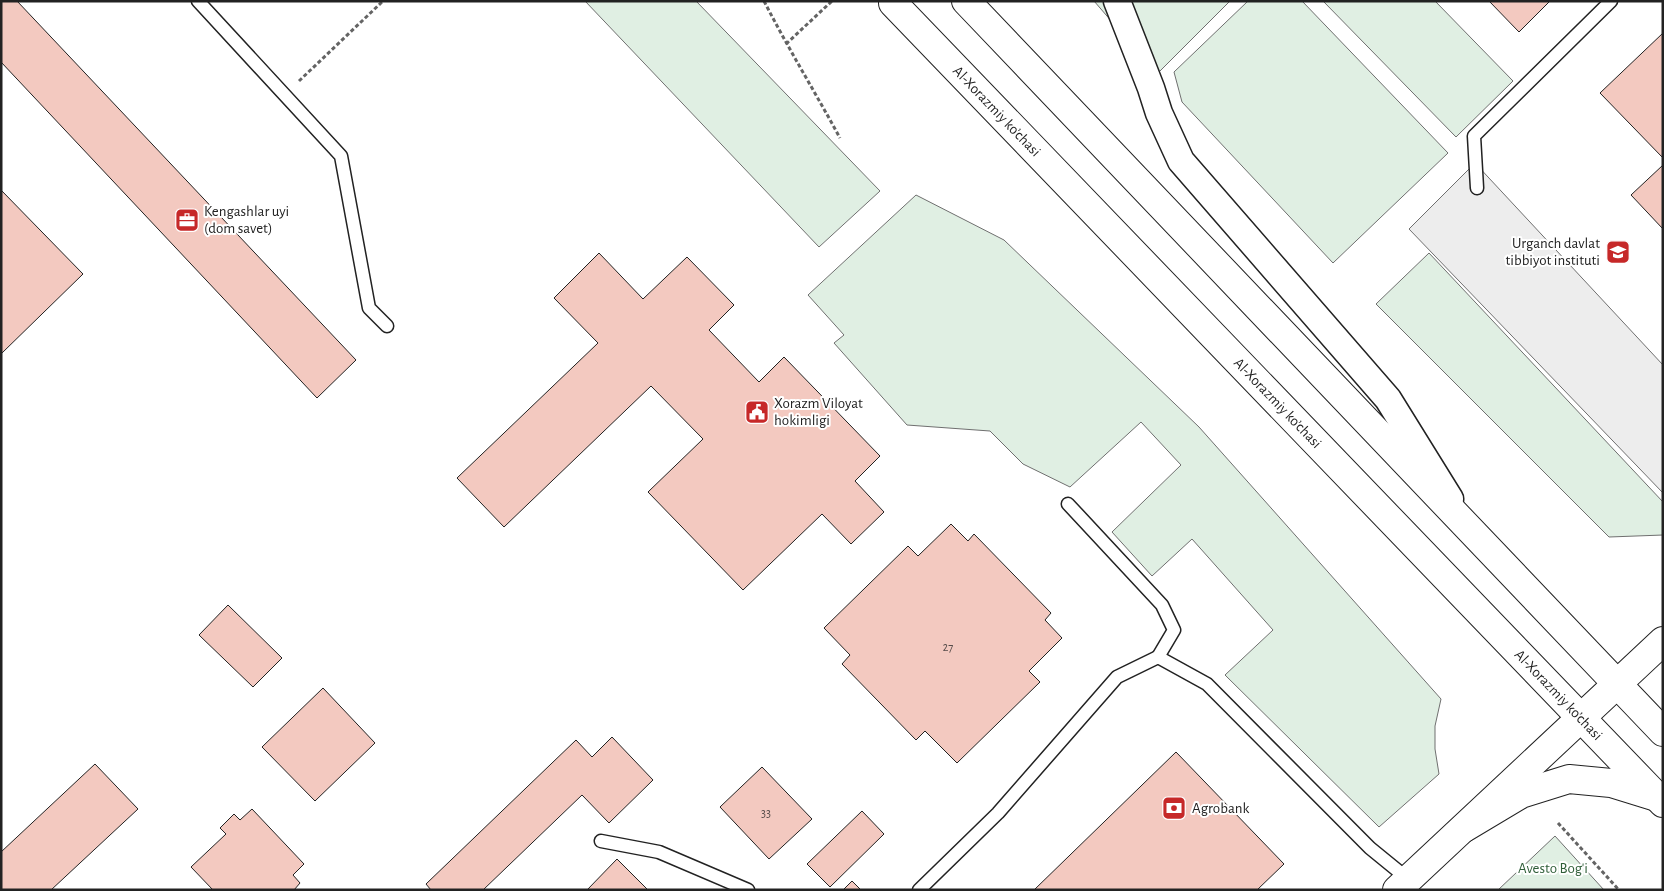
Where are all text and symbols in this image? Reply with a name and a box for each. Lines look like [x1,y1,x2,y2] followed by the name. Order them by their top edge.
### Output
[950,63,1043,160] street label: Al-Xorazmiy ko’chasi
[204,204,289,236] place label: Kengashlar uyi (dom savet)
[174,207,200,233] office icon: Kengashlar uyi (dom savet)
[1506,236,1600,268] place label: Urganch davlat tibbiyot instituti
[1605,239,1631,265] school or university icon: Urganch davlat tibbiyot instituti
[1231,355,1324,451] street label: Al-Xorazmiy ko’chasi
[774,396,863,428] place label: Xorazm Viloyat hokimligi
[744,399,770,425] public building icon: Xorazm Viloyat hokimligi
[943,641,953,653] house number: 27
[1512,647,1605,743] street label: Al-Xorazmiy ko’chasi
[1161,795,1187,821] bank icon: Agrobank
[1192,801,1249,816] place label: Agrobank
[761,807,771,819] house number: 33
[1518,861,1588,876] park label: Avesto Bog'i

